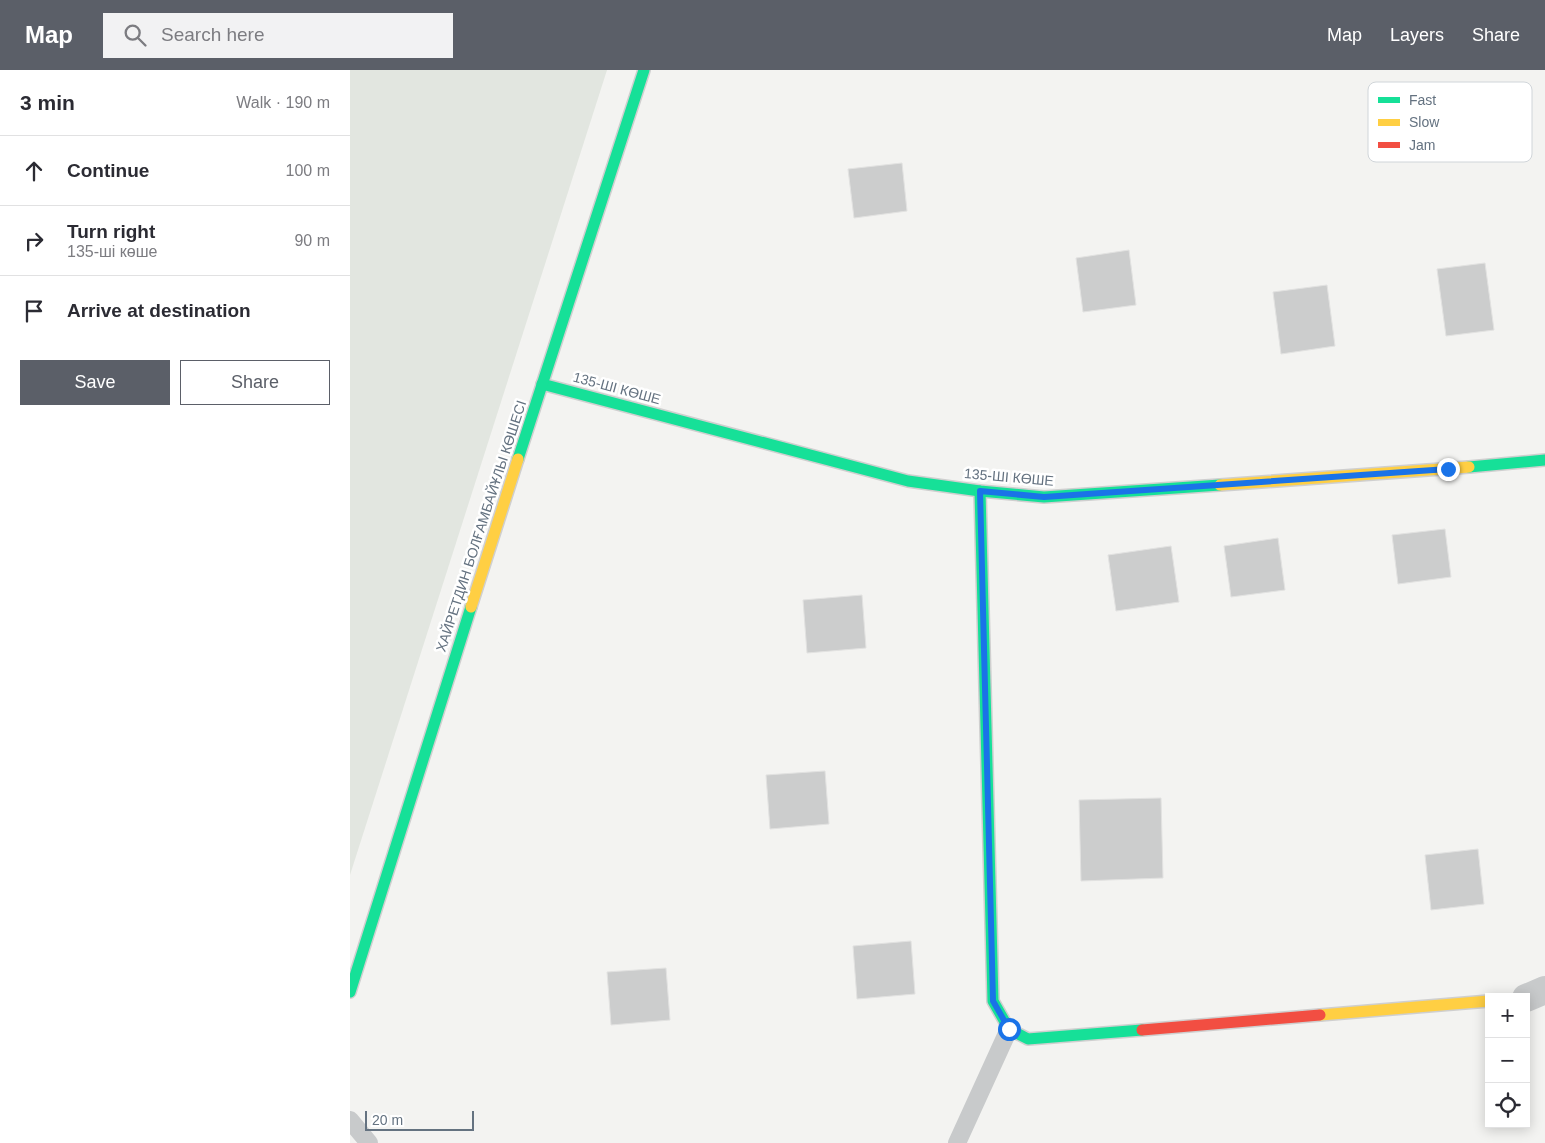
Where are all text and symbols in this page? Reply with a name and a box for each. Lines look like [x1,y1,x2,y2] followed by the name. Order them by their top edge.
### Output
[103,13,453,58] search box
[25,21,73,48] text: Map
[121,21,149,49] icon: search
[161,24,265,45] text: Search here
[1327,25,1362,45] text: Map
[1390,25,1444,45] text: Layers
[1472,25,1520,45] text: Share
[1368,82,1532,162] legend
[20,91,75,114] text: 3 min
[1409,92,1436,108] text: Fast
[236,94,330,111] text: Walk · 190 m
[1409,114,1440,130] text: Slow
[1409,137,1435,153] text: Jam
[20,157,48,185] icon: ahead
[67,160,149,181] text: Continue
[286,162,330,179] text: 100 m
[67,221,155,242] text: Turn right
[20,227,48,255] icon: right
[294,232,330,249] text: 90 m
[67,243,158,260] text: 135-ші көше
[20,297,48,325] icon: arrive
[67,300,251,321] text: Arrive at destination
[20,360,170,405] button: Save
[180,360,330,405] button: Share
[572,369,662,407] street label: 135-ШІ КӨШЕ
[432,398,529,654] street label: ХАЙРЕТДИН БОЛҒАМБАЙҰЛЫ КӨШЕСІ
[1437,458,1460,481] route end
[964,465,1054,489] street label: 135-ШІ КӨШЕ
[1485,993,1530,1128] map controls
[1485,993,1530,1038] button: +
[998,1018,1021,1041] route start
[1485,1038,1530,1083] button: −
[1485,1083,1530,1128] button: locate
[365,1108,474,1131] scale bar
[372,1112,403,1128] text: 20 m

